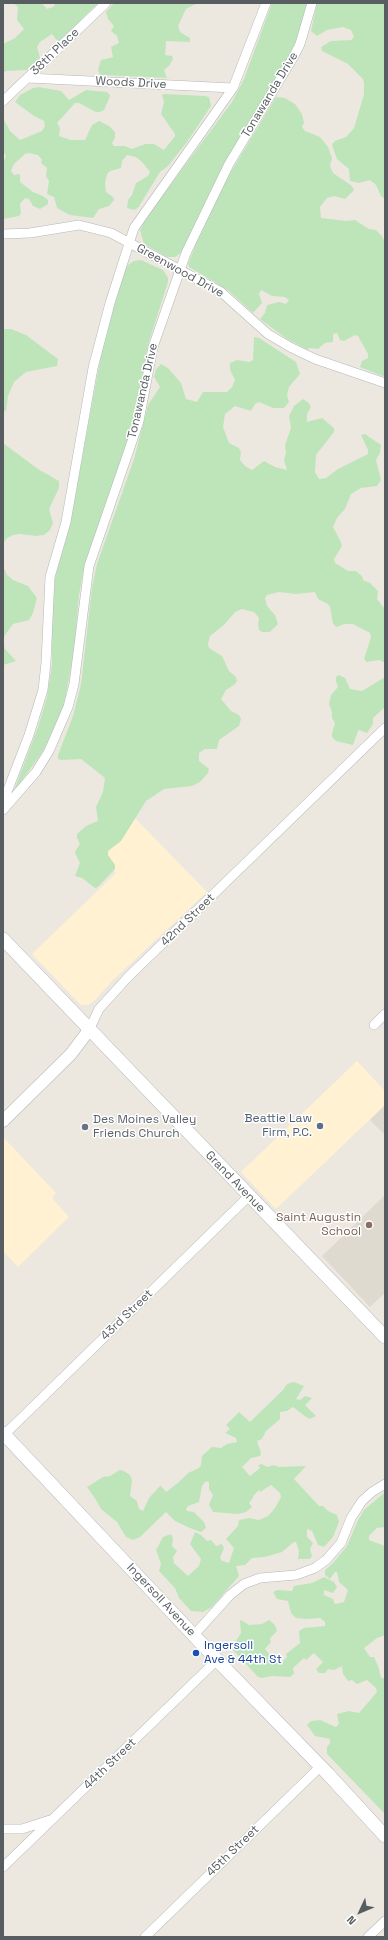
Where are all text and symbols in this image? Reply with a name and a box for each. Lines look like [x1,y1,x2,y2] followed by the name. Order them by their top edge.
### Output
[28,25,82,79] street label: 38th Place
[239,49,301,141] street label: Tonawanda Drive
[95,74,167,92] street label: Woods Drive
[134,241,226,301] street label: Greenwood Drive
[125,342,161,440] street label: Tonawanda Drive
[158,891,218,949] street label: 42nd Street
[245,1112,312,1140] place label: Beattie Law Firm, P.C.
[93,1113,196,1141] place label: Des Moines Valley Friends Church
[315,1121,325,1131] marker: Beattie Law Firm, P.C.
[80,1122,90,1132] marker: Des Moines Valley Friends Church
[202,1148,268,1216] street label: Grand Avenue
[276,1211,361,1239] place label: Saint Augustin School
[364,1220,374,1230] marker: Saint Augustin School
[98,1287,156,1343] street label: 43rd Street
[123,1561,199,1639] street label: Ingersoll Avenue
[204,1639,282,1667] place label: Ingersoll Ave & 44th St
[191,1648,201,1658] marker: Ingersoll Ave & 44th St
[81,1735,139,1793] street label: 44th Street
[204,1822,262,1880] street label: 45th Street
[340,1892,380,1932] north arrow
[344,1913,359,1928] text: N

